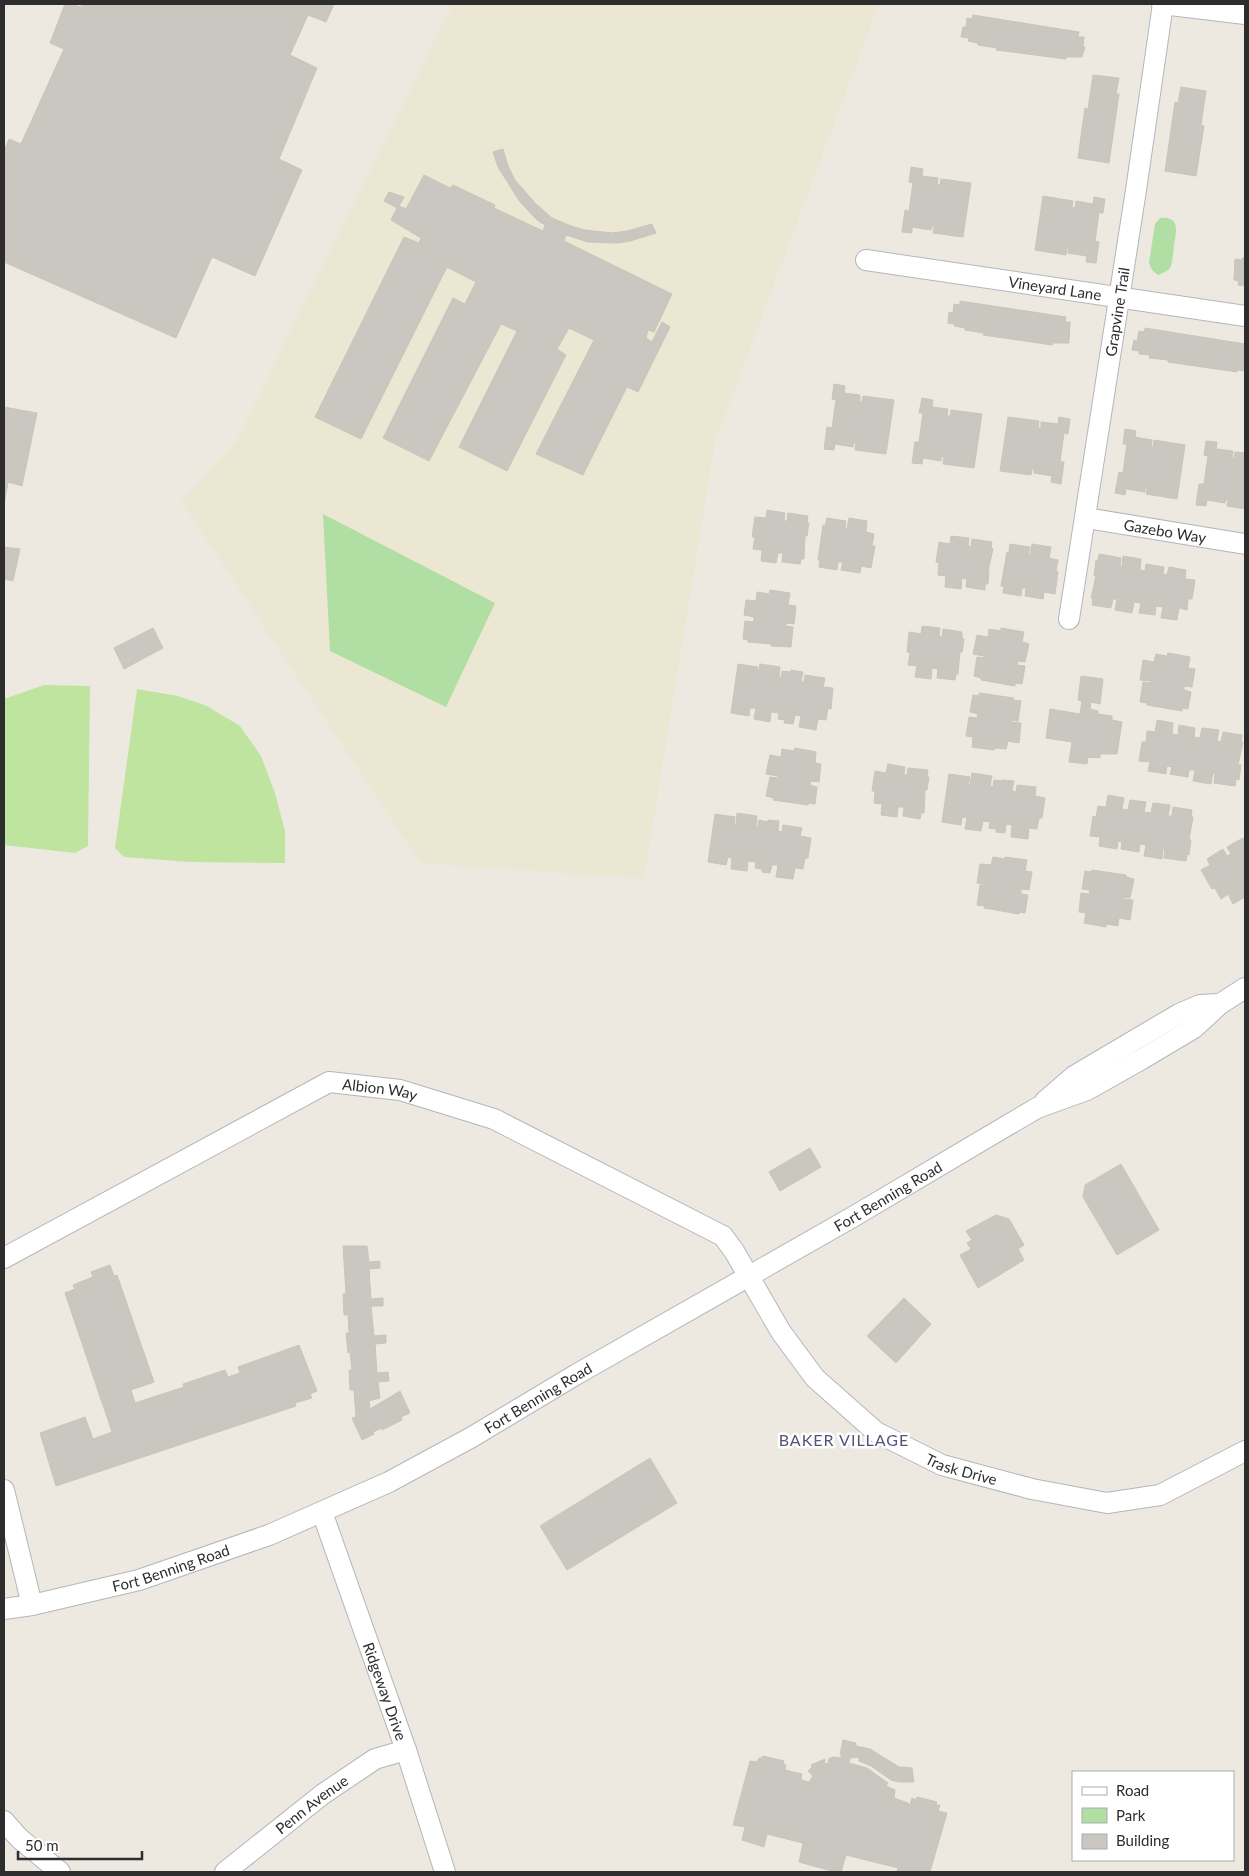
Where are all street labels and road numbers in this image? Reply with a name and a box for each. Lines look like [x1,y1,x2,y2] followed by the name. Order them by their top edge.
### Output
[1101,266,1133,358] street label: Grapvine Trail
[1007,272,1103,304] street label: Vineyard Lane
[1122,515,1208,547] street label: Gazebo Way
[341,1075,420,1104] street label: Albion Way
[831,1157,945,1235] street label: Fort Benning Road
[481,1359,595,1437] street label: Fort Benning Road
[923,1449,999,1488] street label: Trask Drive
[110,1540,232,1595] street label: Fort Benning Road
[360,1640,411,1743] street label: Ridgeway Drive
[272,1771,351,1837] street label: Penn Avenue

